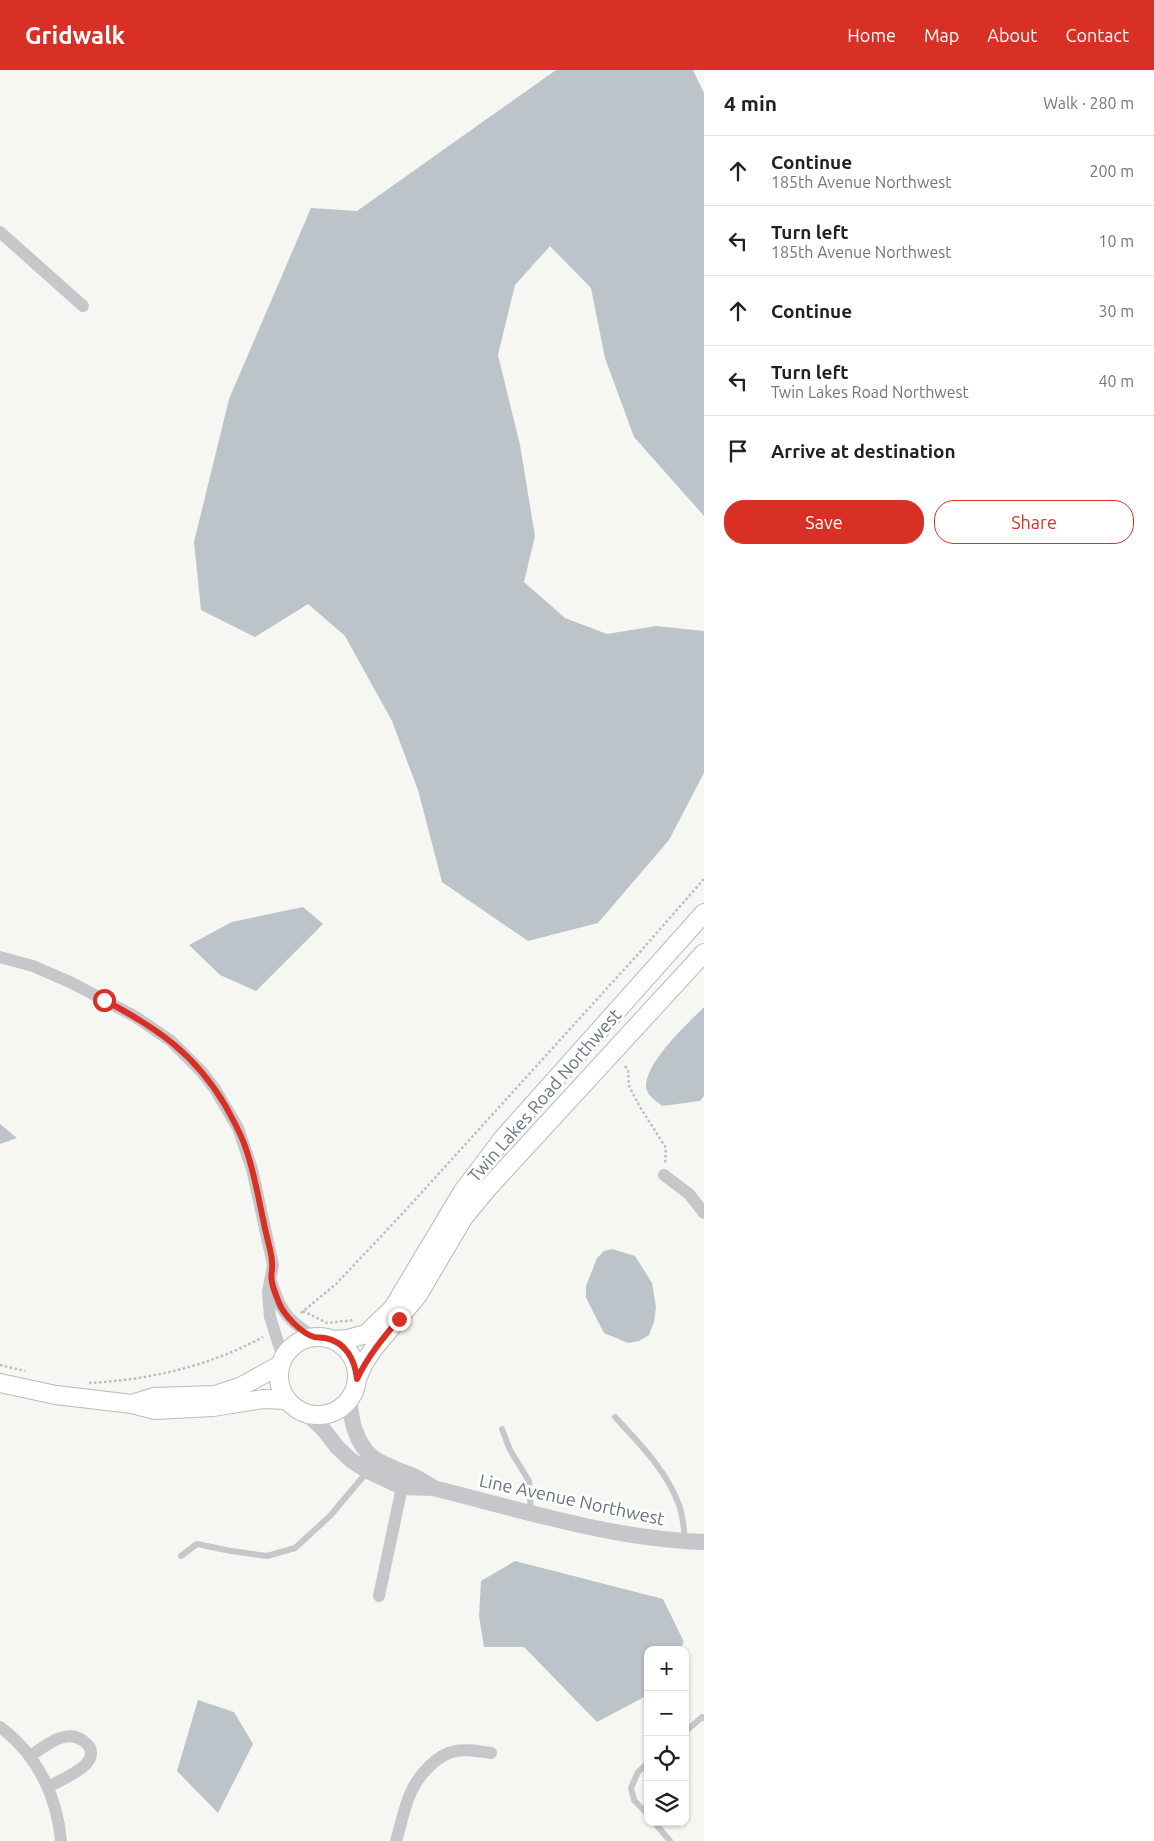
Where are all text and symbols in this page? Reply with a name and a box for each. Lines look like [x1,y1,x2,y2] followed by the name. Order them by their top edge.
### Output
[25,22,125,49] text: Gridwalk
[847,25,896,45] text: Home
[924,25,959,45] text: Map
[987,25,1037,45] text: About
[1065,25,1129,45] text: Contact
[724,91,777,115] text: 4 min
[1043,94,1134,112] text: Walk · 280 m
[771,151,852,173] text: Continue
[724,157,752,185] icon: ahead
[1089,162,1134,180] text: 200 m
[771,173,951,191] text: 185th Avenue Northwest
[771,221,849,243] text: Turn left
[724,227,752,255] icon: left
[1098,232,1134,250] text: 10 m
[771,243,951,261] text: 185th Avenue Northwest
[724,297,752,325] icon: ahead
[771,300,852,322] text: Continue
[1098,302,1134,320] text: 30 m
[771,361,849,383] text: Turn left
[724,367,752,395] icon: left
[1098,372,1134,390] text: 40 m
[771,383,969,401] text: Twin Lakes Road Northwest
[724,437,752,465] icon: arrive
[771,440,956,462] text: Arrive at destination
[724,500,924,544] button: Save
[934,500,1134,544] button: Share
[93,989,116,1012] route start
[463,1004,625,1186] street label: Twin Lakes Road Northwest
[388,1308,411,1331] route end
[478,1470,666,1528] street label: Line Avenue Northwest
[644,1646,689,1826] map controls
[644,1646,689,1691] button: +
[644,1691,689,1736] button: −
[644,1736,689,1781] button: locate
[644,1781,689,1826] button: layers

